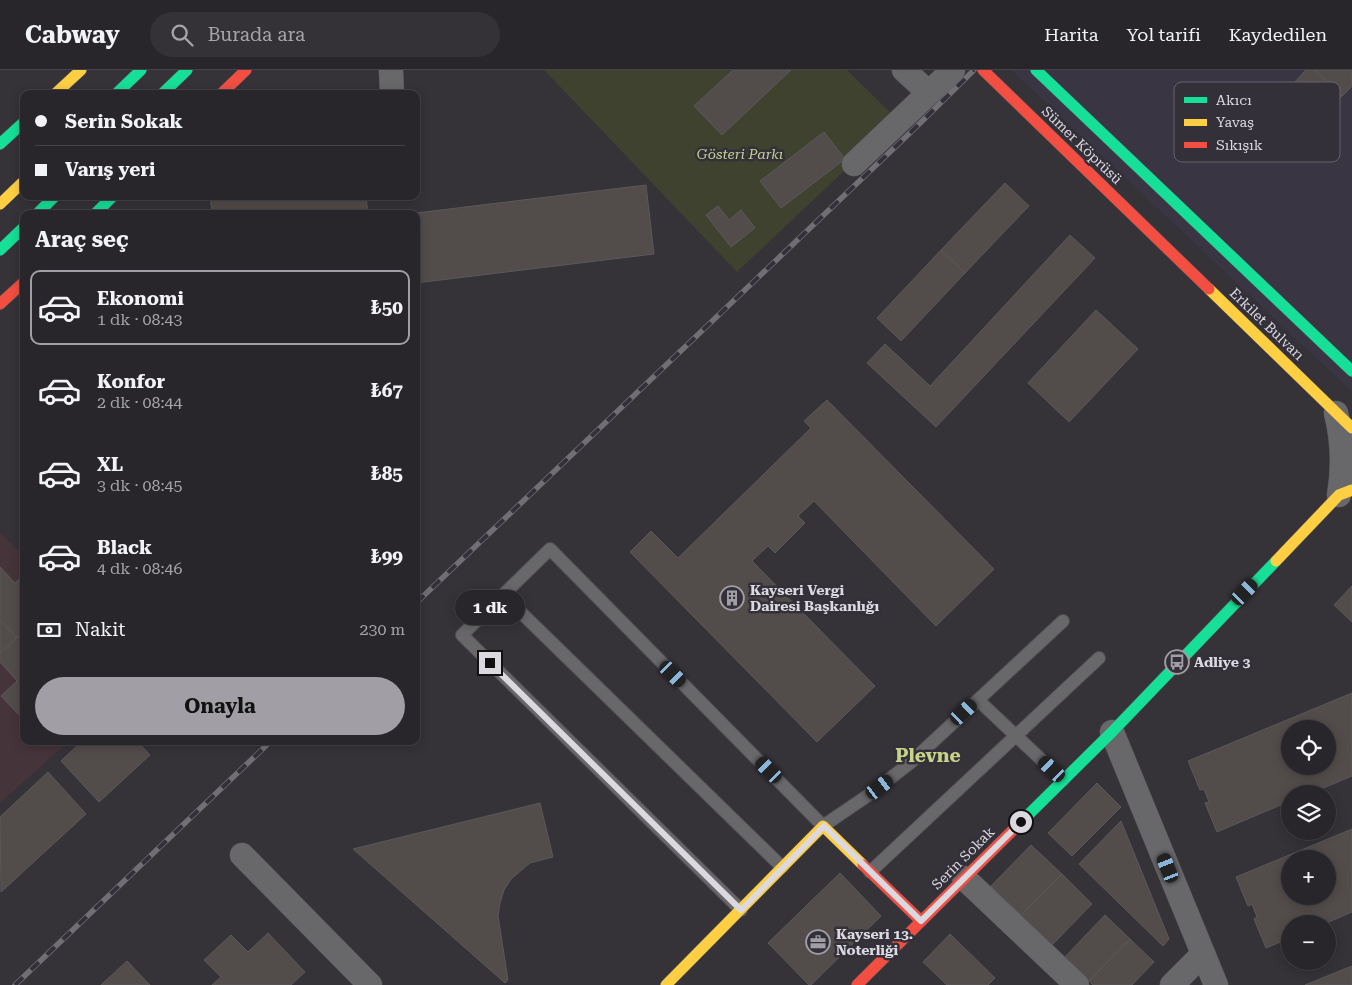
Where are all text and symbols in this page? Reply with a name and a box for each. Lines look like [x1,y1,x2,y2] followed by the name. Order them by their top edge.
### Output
[150,12,500,57] search box
[25,21,120,49] text: Cabway
[168,21,196,49] icon: search
[208,23,305,46] text: Burada ara
[1044,24,1098,45] text: Harita
[1126,24,1201,45] text: Yol tarifi
[1229,24,1327,45] text: Kaydedilen
[1174,82,1340,162] legend
[1216,92,1252,108] text: Akıcı
[1039,103,1125,187] street label: Sümer Köprüsü
[65,110,183,133] text: Serin Sokak
[1216,114,1254,130] text: Yavaş
[1216,137,1263,153] text: Sıkışık
[697,146,783,162] park label: Gösteri Parkı
[65,158,155,181] text: Varış yeri
[35,227,129,252] text: Araç seç
[37,285,82,330] icon: car
[1227,285,1308,364] street label: Erkilet Bulvarı
[97,287,184,310] text: Ekonomi
[371,296,403,319] text: ₺50
[97,310,183,329] text: 1 dk · 08:43
[37,368,82,413] icon: car
[97,370,165,393] text: Konfor
[371,379,403,402] text: ₺67
[97,393,183,412] text: 2 dk · 08:44
[37,451,82,496] icon: car
[97,453,123,476] text: XL
[371,462,403,485] text: ₺85
[97,476,183,495] text: 3 dk · 08:45
[37,534,82,579] icon: car
[97,536,152,559] text: Black
[371,545,403,568] text: ₺99
[97,559,183,578] text: 4 dk · 08:46
[1229,576,1260,608] car
[750,582,879,614] place label: Kayseri Vergi Dairesi Başkanlığı
[719,585,745,611] building icon: Kayseri Vergi Dairesi Başkanlığı
[455,590,525,626] callout: 1 dk
[473,598,507,617] text: 1 dk
[35,616,63,644] icon: cash
[75,618,125,641] text: Nakit
[359,620,405,639] text: 230 m
[1164,649,1190,675] bus stop icon: Adliye 3
[479,652,501,674] route end
[1194,654,1250,670] place label: Adliye 3
[657,658,688,690] car
[35,677,405,735] button: Onayla
[947,696,980,728] car
[1281,720,1336,970] map controls
[1281,720,1336,775] button: locate
[895,744,961,767] district label: Plevne
[1035,753,1068,785] car
[753,754,784,786] car
[863,772,896,802] car
[1281,785,1336,840] button: layers
[1010,811,1032,833] route start
[928,823,998,893] street label: Serin Sokak
[1281,850,1336,905] button: +
[1155,851,1180,885] car
[1281,915,1336,970] button: −
[836,926,913,958] place label: Kayseri 13. Noterliği
[805,929,831,955] office icon: Kayseri 13. Noterliği

